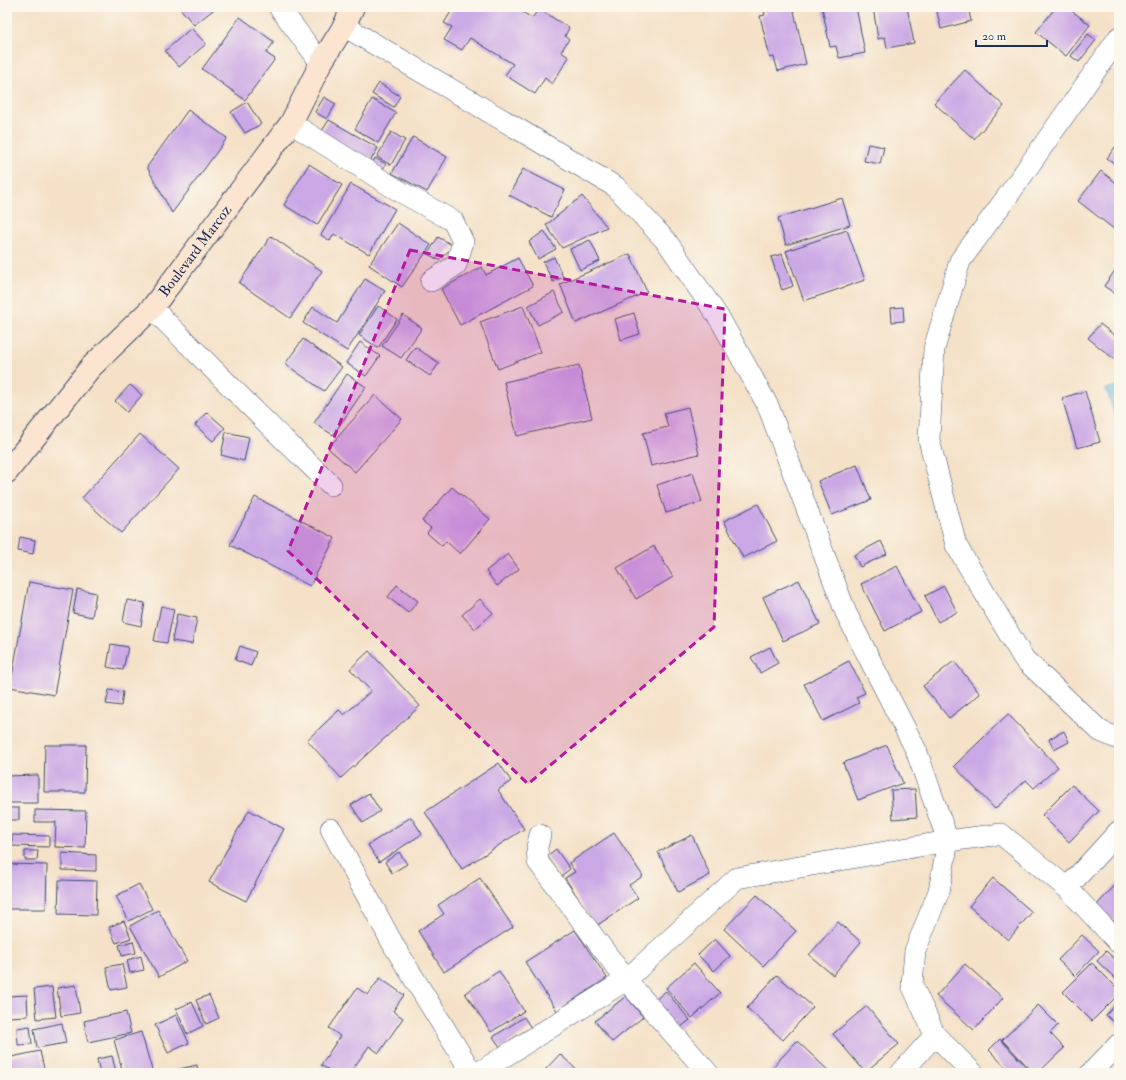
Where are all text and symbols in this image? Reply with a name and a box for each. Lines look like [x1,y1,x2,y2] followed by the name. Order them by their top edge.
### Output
[976,22,1047,48] scale bar
[982,29,1007,44] text: 20 m
[155,201,236,301] street label: Boulevard Marcoz

